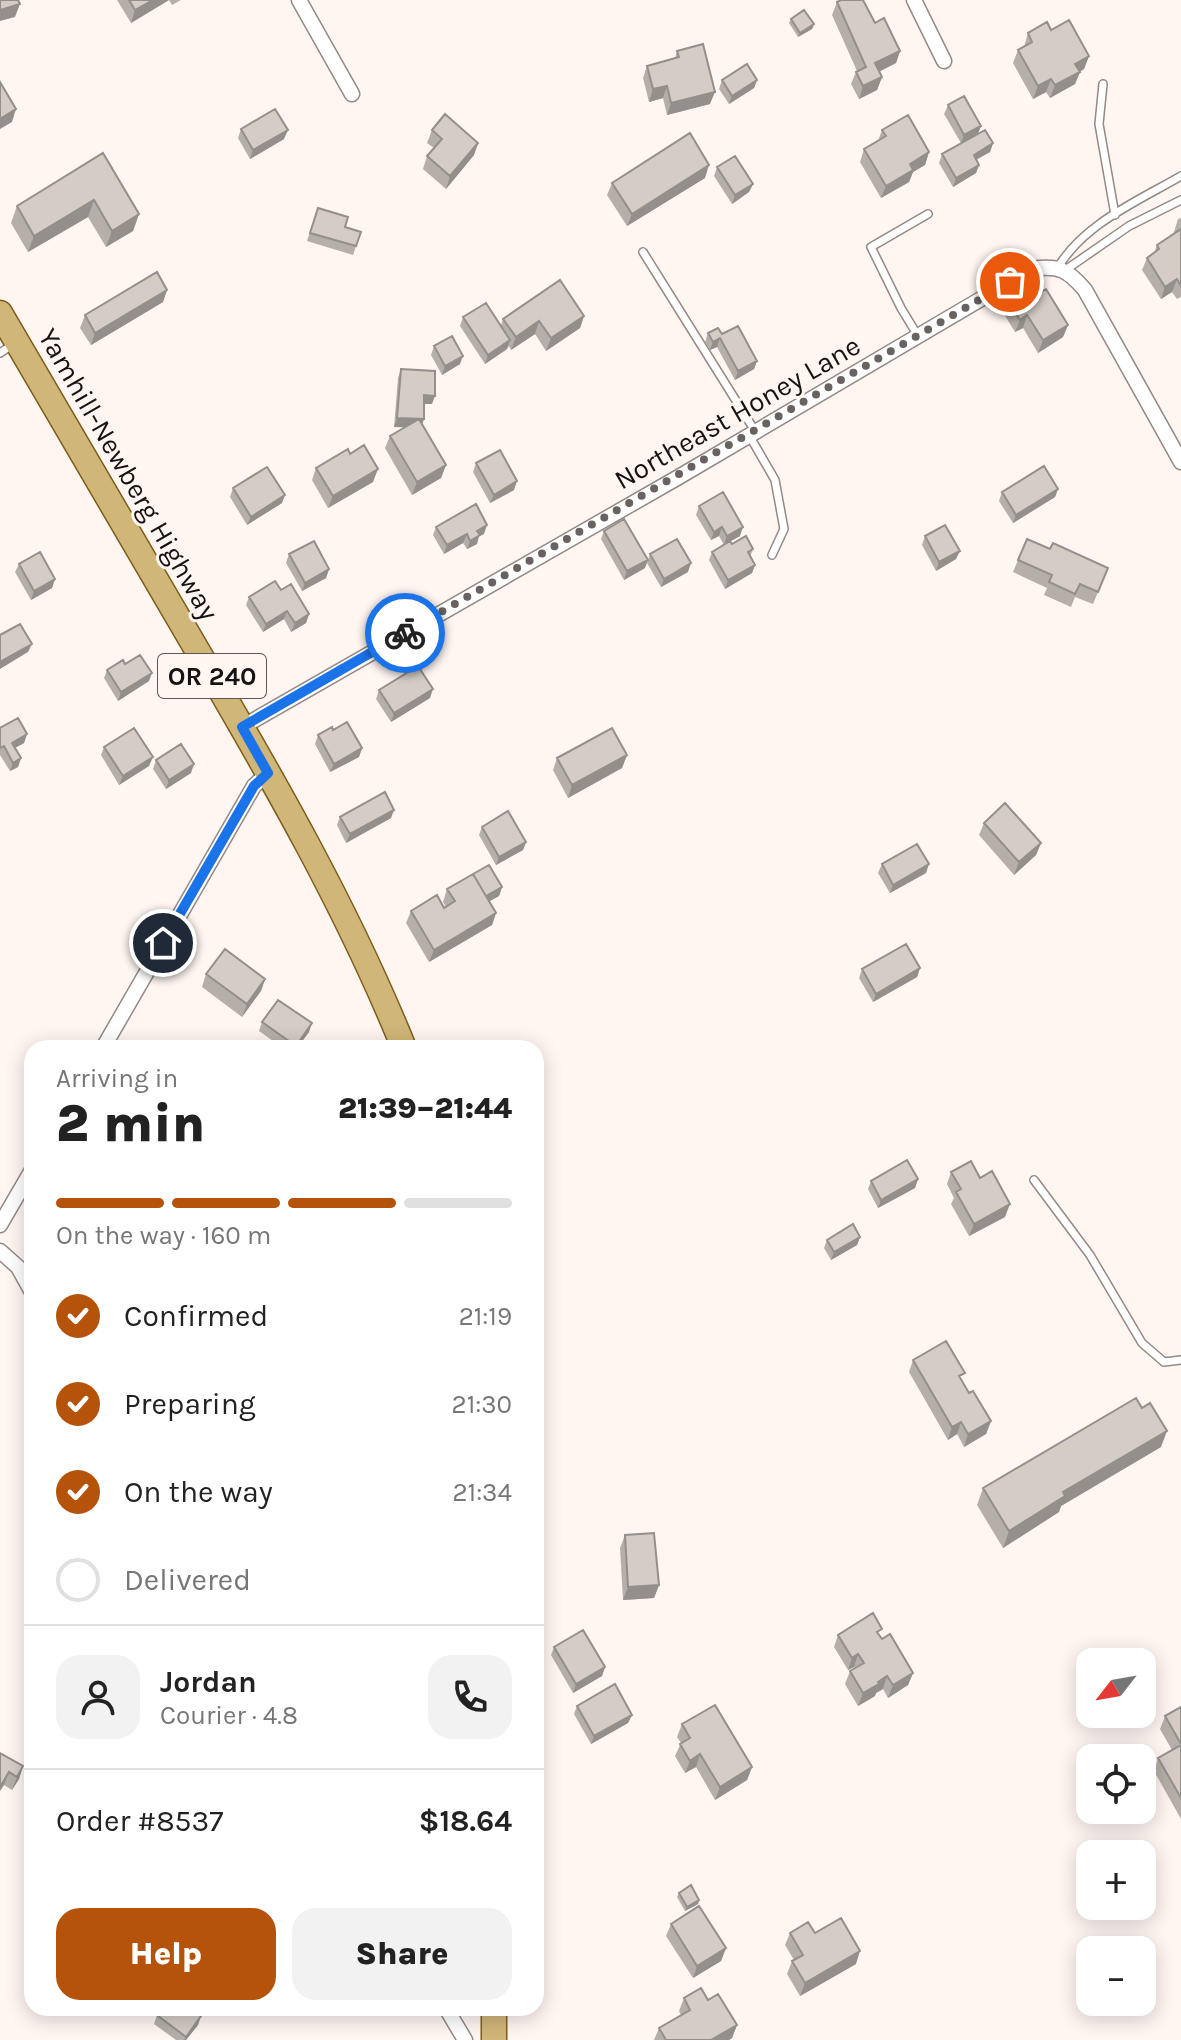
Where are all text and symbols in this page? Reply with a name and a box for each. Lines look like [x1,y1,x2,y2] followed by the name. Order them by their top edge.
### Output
[976,248,1044,316] pin
[988,260,1032,304] icon: bag
[31,323,226,626] street label: Yamhill-Newberg Highway
[608,329,866,496] street label: Northeast Honey Lane
[365,593,445,673] courier
[383,611,427,655] icon: bike
[158,654,266,698] road number: OR 240
[129,909,197,977] pin
[141,921,185,965] icon: home
[56,1063,178,1094] text: Arriving in
[338,1090,512,1126] text: 21:39–21:44
[56,1093,205,1154] text: 2 min
[56,1220,271,1251] text: On the way · 160 m
[56,1294,100,1338] icon: check
[124,1298,268,1334] text: Confirmed
[459,1301,512,1332] text: 21:19
[56,1382,100,1426] icon: check
[124,1386,256,1422] text: Preparing
[452,1389,512,1420] text: 21:30
[56,1470,100,1514] icon: check
[124,1474,273,1510] text: On the way
[452,1477,512,1508] text: 21:34
[124,1562,251,1598] text: Delivered
[1076,1648,1156,1728] north arrow
[1076,1648,1156,2016] map controls
[56,1655,140,1739] button: person
[428,1655,512,1739] button: phone
[160,1664,257,1700] text: Jordan
[160,1700,298,1731] text: Courier · 4.8
[1076,1744,1156,1824] button: locate
[56,1803,223,1839] text: Order #8537
[419,1803,512,1839] text: $18.64
[1076,1840,1156,1920] button: +
[56,1908,276,2000] button: Help
[292,1908,512,2000] button: Share
[1076,1936,1156,2016] button: −

